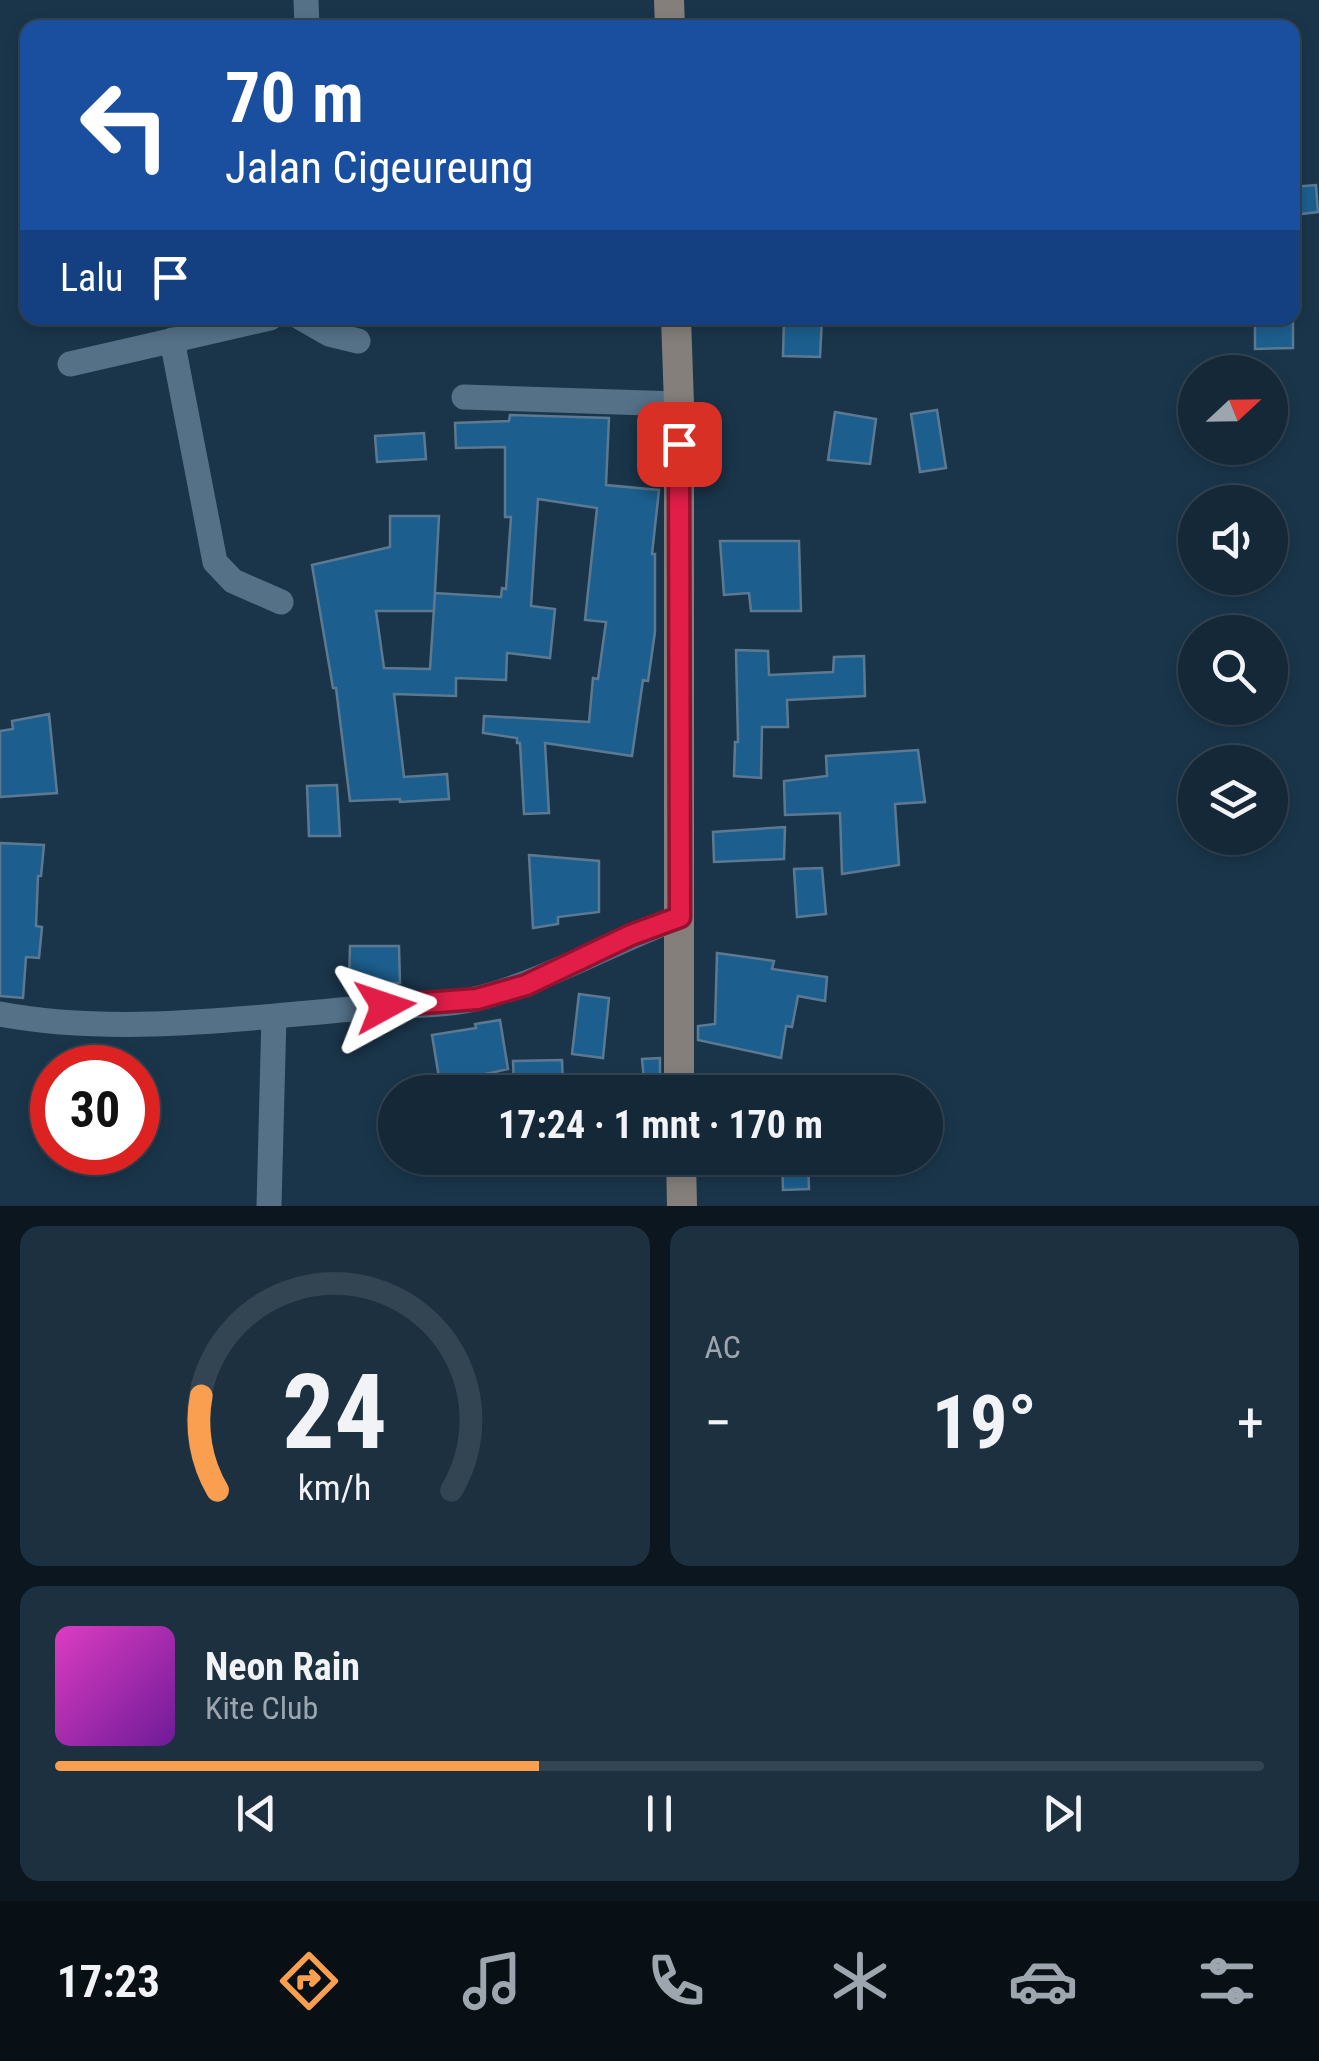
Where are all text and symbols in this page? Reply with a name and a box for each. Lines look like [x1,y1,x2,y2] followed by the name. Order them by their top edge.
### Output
[225,57,364,139] text: 70 m
[60,60,190,190] icon: left
[225,141,533,194] text: Jalan Cigeureung
[143,250,198,305] icon: arrive
[60,256,123,300] text: Lalu
[1178,355,1288,465] north arrow
[1178,355,1288,855] map controls
[637,402,722,487] pin
[652,417,707,472] icon: arrive
[1178,485,1288,595] button: sound
[1178,615,1288,725] button: search
[1178,745,1288,855] button: layers
[333,954,437,1058] position arrow
[30,1045,160,1175] speed limit sign: 30
[498,1103,823,1147] text: 17:24 · 1 mnt · 170 m
[705,1328,741,1366] text: AC
[282,1352,387,1473] text: 24
[932,1378,1037,1466] text: 19°
[705,1391,732,1455] text: −
[1237,1391,1264,1455] text: +
[298,1467,372,1509] text: km/h
[205,1645,360,1689] text: Neon Rain
[205,1689,318,1727] text: Kite Club
[229,1786,284,1841] icon: previous
[632,1786,687,1841] icon: pause
[1035,1786,1090,1841] icon: next
[274,1946,344,2016] icon: directions
[457,1946,527,2016] icon: music
[641,1946,711,2016] icon: phone
[825,1946,895,2016] icon: climate
[1008,1946,1078,2016] icon: car
[1192,1946,1262,2016] icon: filters
[57,1955,160,2008] text: 17:23

